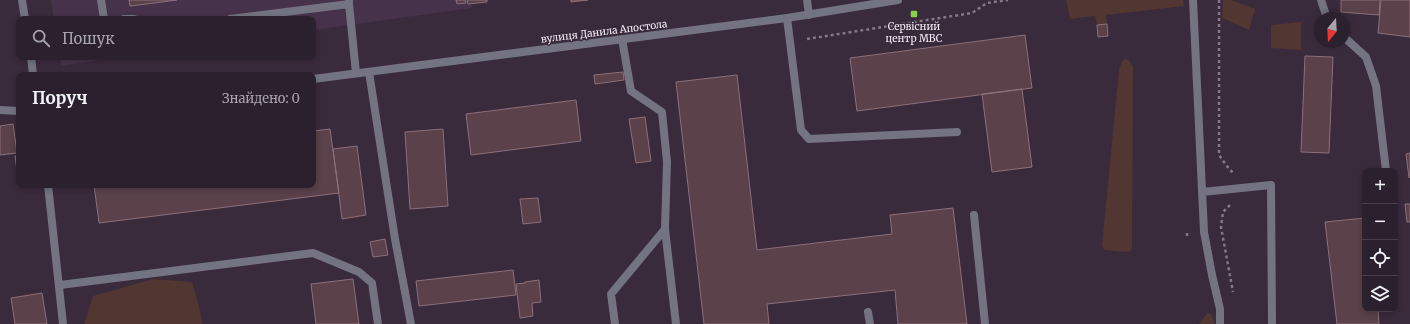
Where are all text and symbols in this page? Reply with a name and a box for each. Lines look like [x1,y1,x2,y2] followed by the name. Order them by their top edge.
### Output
[909,9,919,19] marker: Сервісний центр МВС
[1314,12,1350,48] north arrow
[16,16,316,60] search box
[540,17,669,46] street label: вулиця Данила Апостола
[886,20,943,45] place label: Сервісний центр МВС
[30,27,52,49] icon: search
[62,29,115,48] text: Пошук
[32,87,88,109] text: Поруч
[222,90,300,107] text: Знайдено: 0
[1362,168,1398,312] map controls
[1362,168,1398,204] button: +
[1362,204,1398,240] button: −
[1362,240,1398,276] button: locate
[1362,276,1398,312] button: layers

